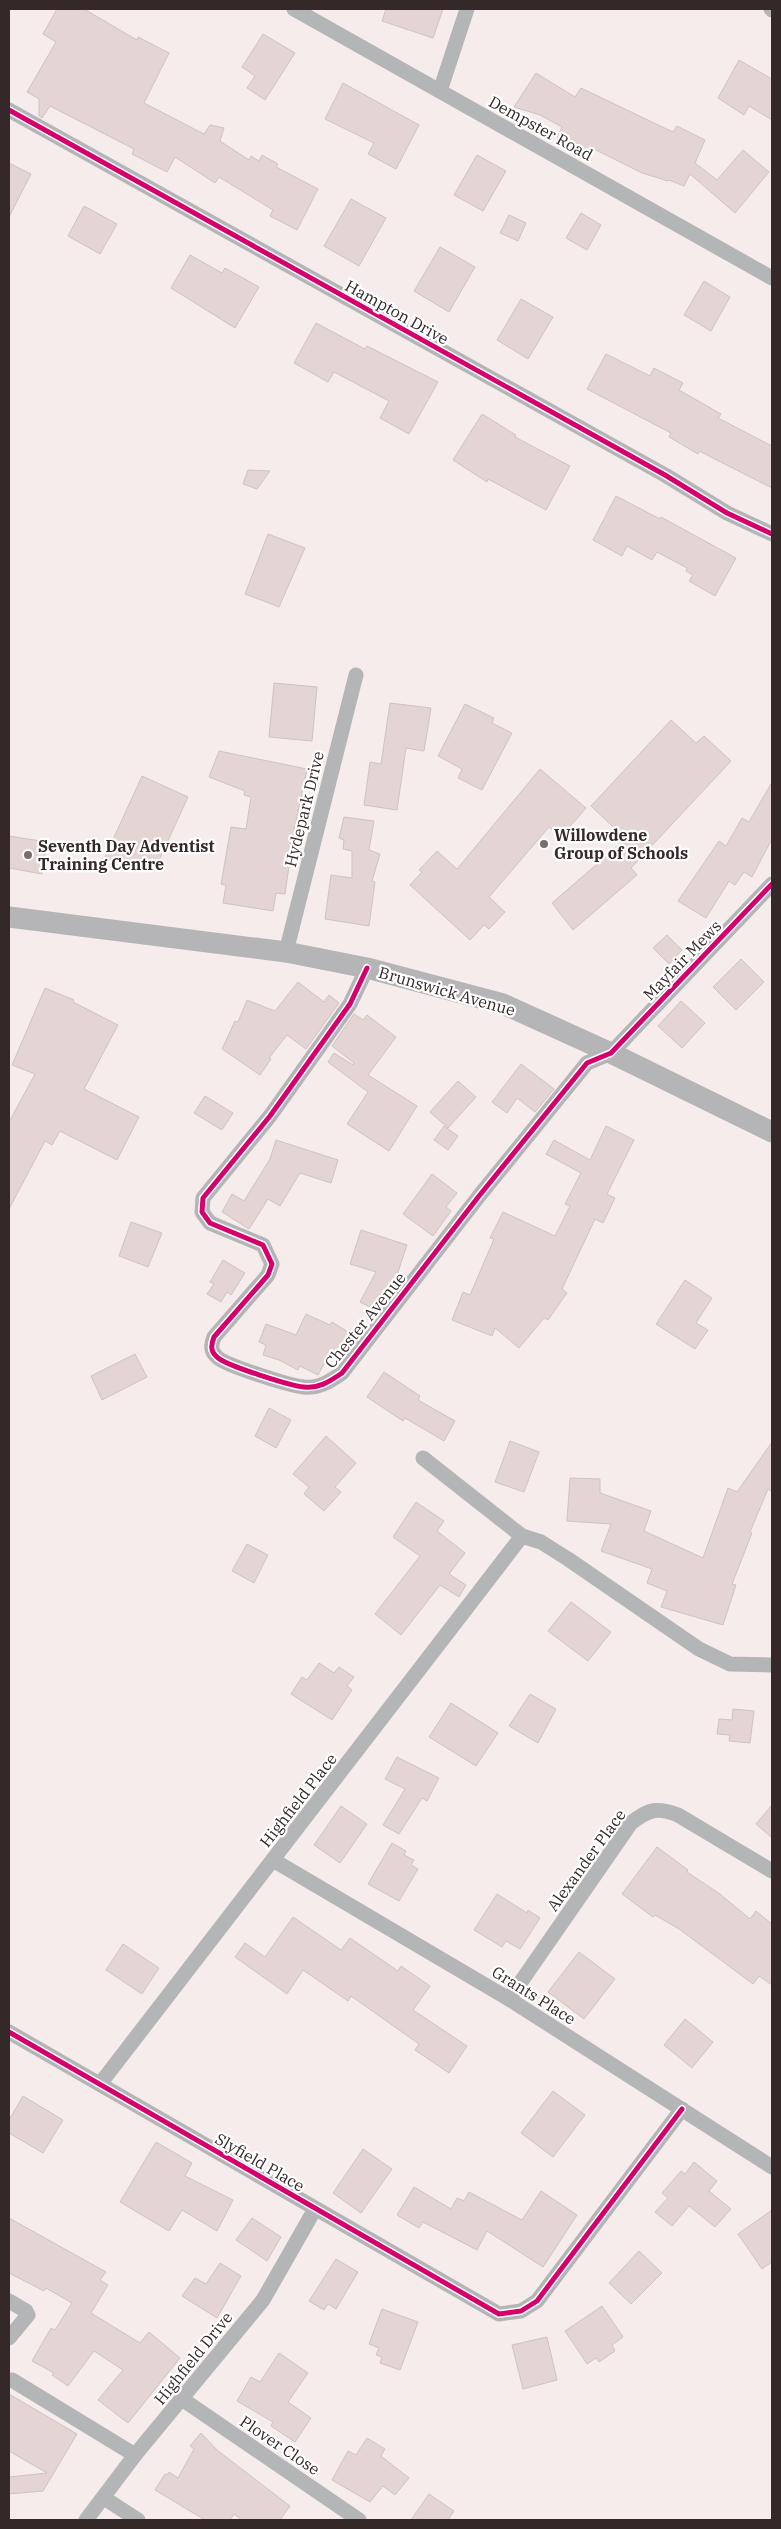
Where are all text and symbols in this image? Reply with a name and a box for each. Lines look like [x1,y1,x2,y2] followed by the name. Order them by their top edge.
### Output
[486,91,597,165] street label: Dempster Road
[342,275,452,349] street label: Hampton Drive
[280,749,328,869] street label: Hydepark Drive
[554,825,688,863] place label: Willowdene Group of Schools
[38,836,214,874] place label: Seventh Day Adventist Training Centre
[538,838,550,850] marker: Willowdene Group of Schools
[22,849,34,861] marker: Seventh Day Adventist Training Centre
[639,916,725,1004] street label: Mayfair Mews
[376,962,518,1020] street label: Brunswick Avenue
[320,1268,410,1372] street label: Chester Avenue
[255,1749,341,1851] street label: Highfield Place
[542,1805,630,1915] street label: Alexander Place
[488,1961,580,2029] street label: Grants Place
[212,2128,308,2196] street label: Slyfield Place
[149,2308,237,2408] street label: Highfield Drive
[236,2411,324,2479] street label: Plover Close

